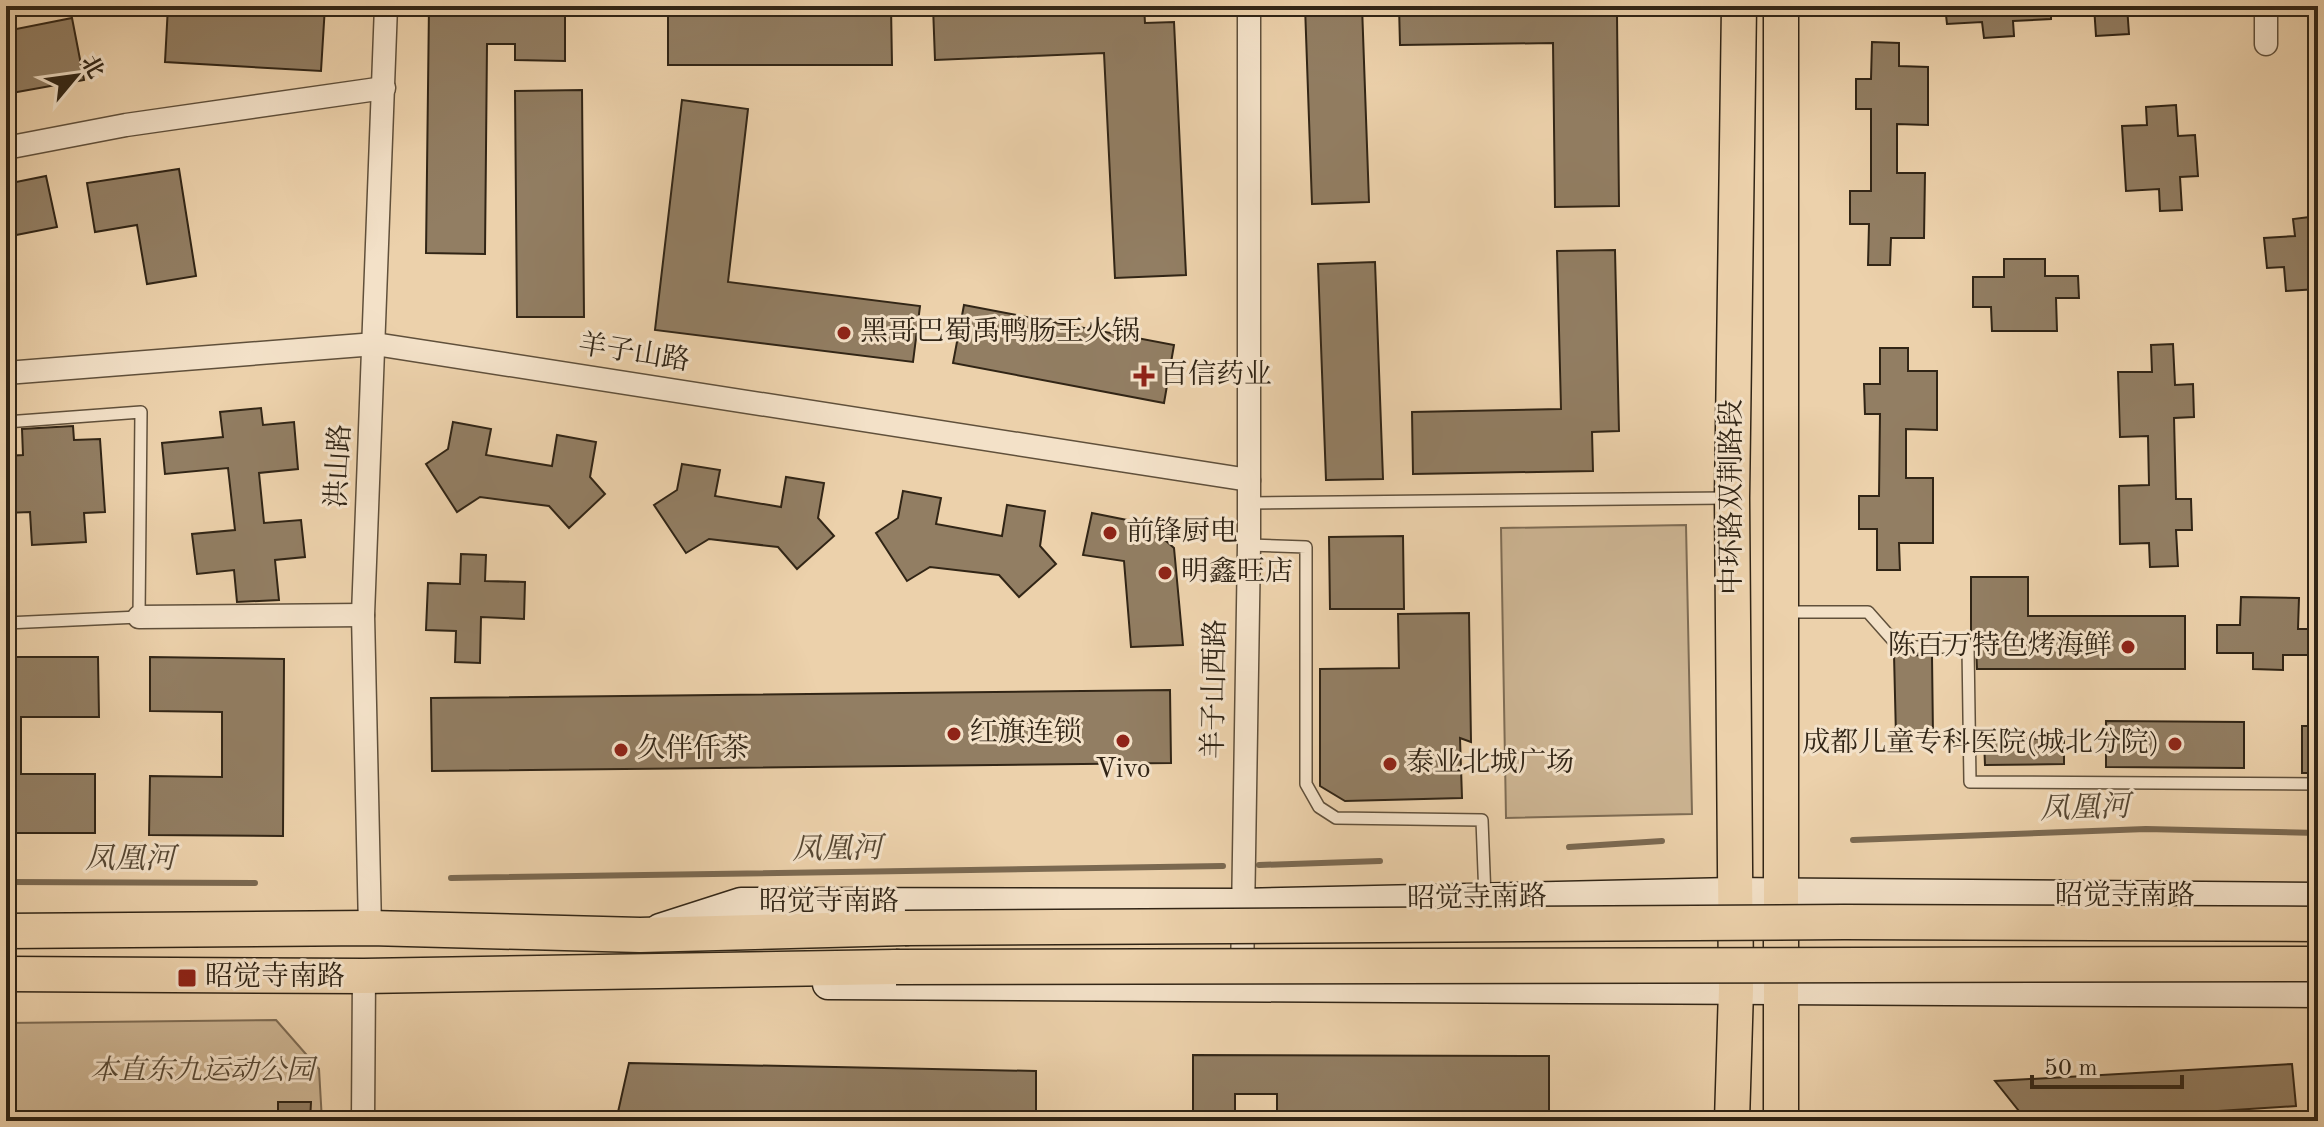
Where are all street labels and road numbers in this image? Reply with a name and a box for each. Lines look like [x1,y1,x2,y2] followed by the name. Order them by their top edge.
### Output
[576,328,692,377] street label: 羊子山路
[1716,399,1747,595] street label: 中环路双荆路段
[321,423,356,509] street label: 洪山路
[1198,619,1231,759] street label: 羊子山西路
[2055,880,2195,911] street label: 昭觉寺南路
[1407,881,1547,914] street label: 昭觉寺南路
[759,886,899,917] street label: 昭觉寺南路

